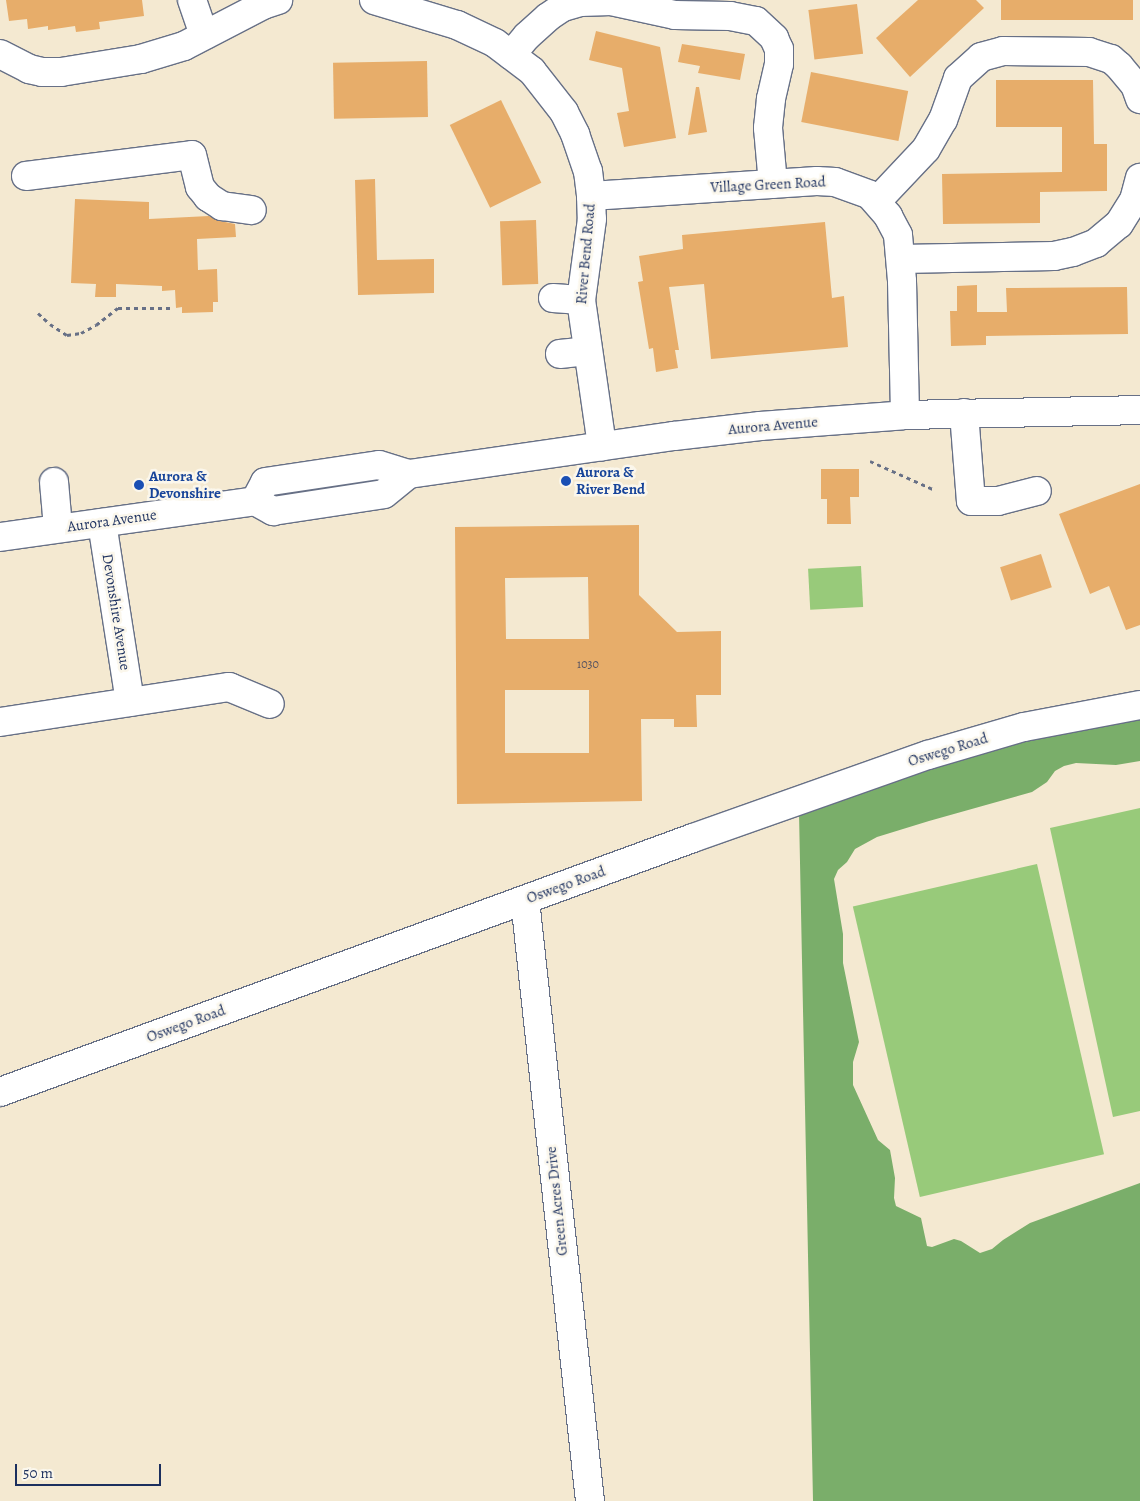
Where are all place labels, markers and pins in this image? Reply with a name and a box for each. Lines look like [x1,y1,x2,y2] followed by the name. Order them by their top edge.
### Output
[576,463,645,498] place label: Aurora & River Bend
[149,467,221,502] place label: Aurora & Devonshire
[560,475,572,487] marker: Aurora & River Bend
[133,479,145,491] marker: Aurora & Devonshire

